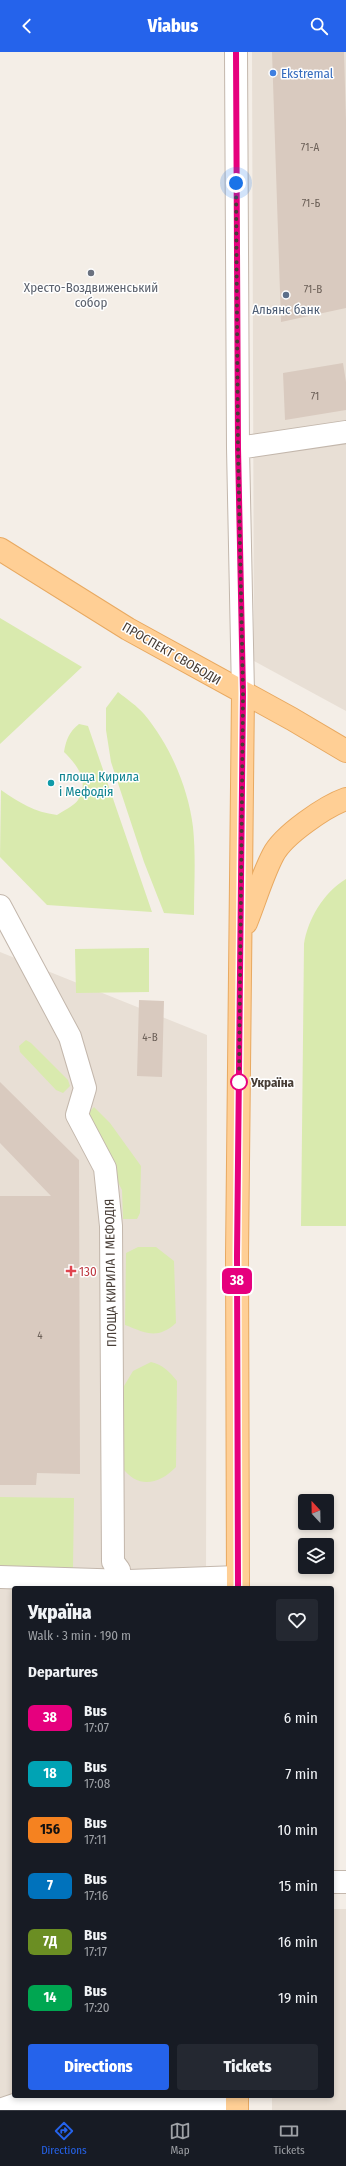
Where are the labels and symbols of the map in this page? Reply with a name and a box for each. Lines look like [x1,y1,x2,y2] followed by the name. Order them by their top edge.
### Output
[281,66,334,81] place label: Ekstremal
[268,68,278,78] marker: Ekstremal
[301,141,319,154] house number: 71-А
[226,173,246,193] your location
[302,197,320,210] house number: 71-Б
[86,268,96,278] marker: Хресто-Воздвиженський собор
[24,280,158,310] place label: Хресто-Воздвиженський собор
[304,283,322,296] house number: 71-В
[281,290,291,300] marker: Альянс банк
[252,302,320,317] place label: Альянс банк
[311,390,319,403] house number: 71
[120,619,224,688] street label: ПРОСПЕКТ СВОБОДИ
[59,769,139,799] place label: площа Кирила і Мефодія
[46,778,56,788] marker: площа Кирила і Мефодія
[142,1031,158,1044] house number: 4-В
[230,1073,248,1091] marker: Україна
[250,1075,295,1090] place label: Україна
[102,1199,119,1347] street label: ПЛОЩА КИРИЛА І МЕФОДІЯ
[79,1264,97,1279] place label: 130
[66,1266,76,1276] marker: 130
[219,1268,255,1294] line badge: 38
[37,1329,43,1342] house number: 4
[298,1494,334,1530] north arrow

